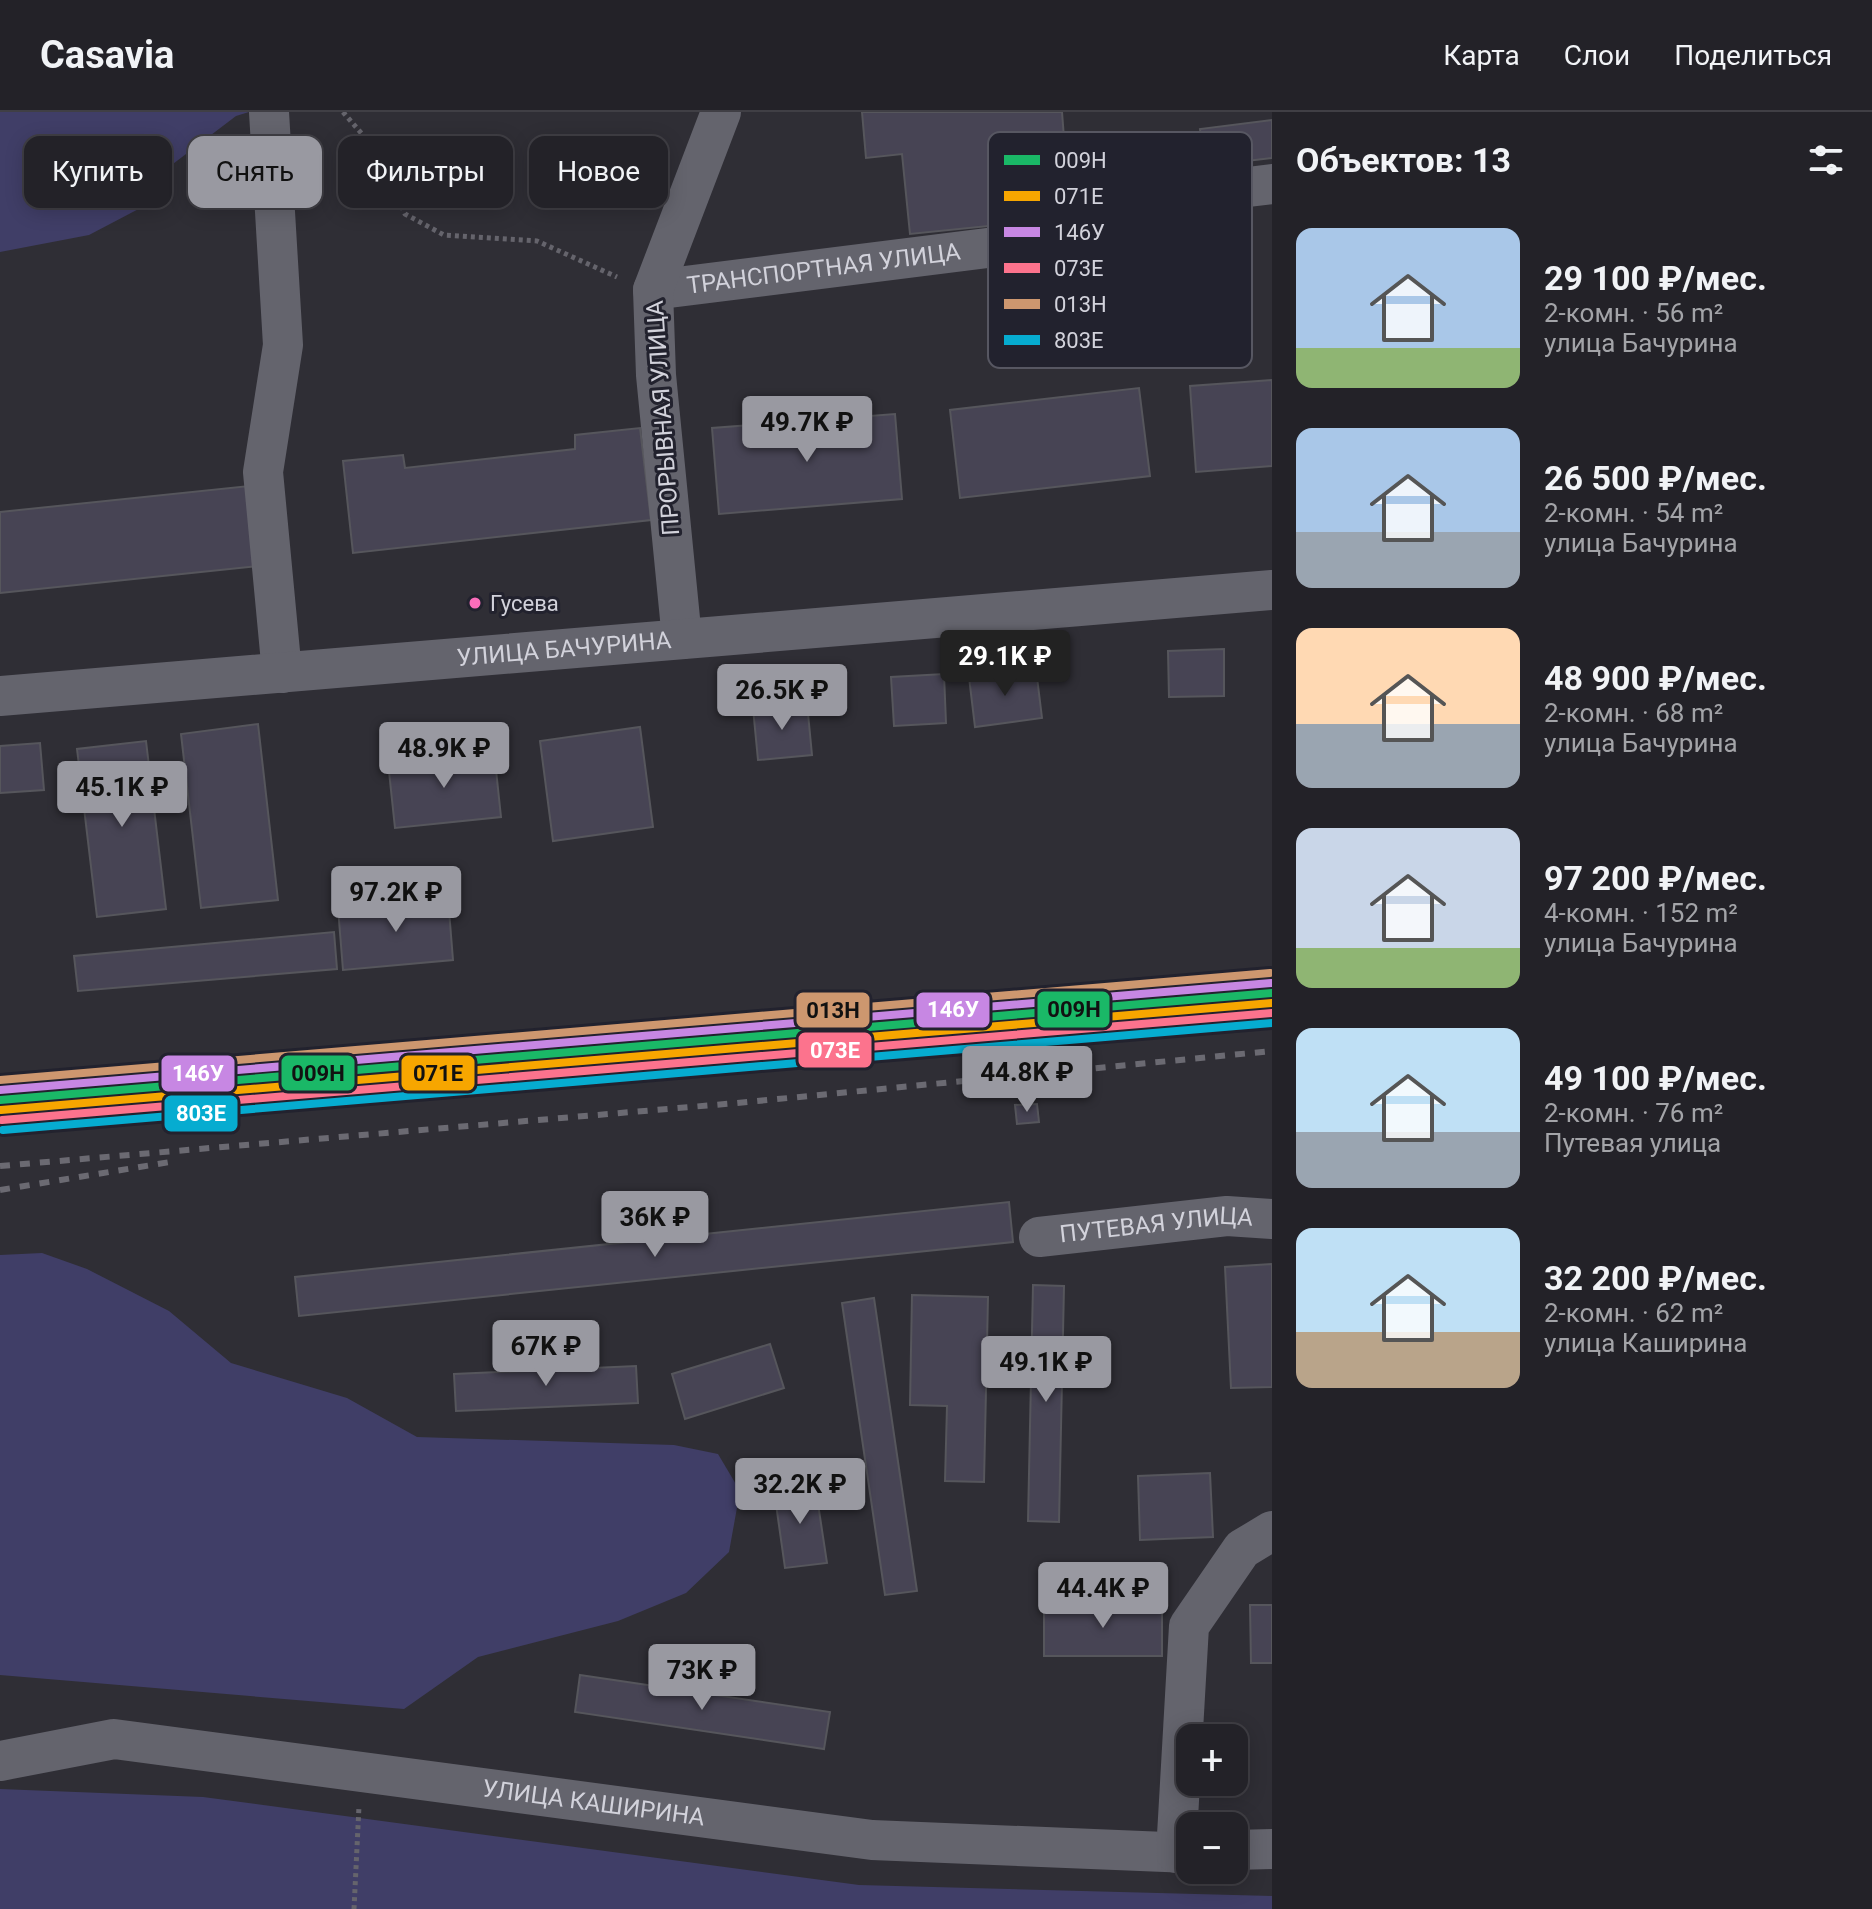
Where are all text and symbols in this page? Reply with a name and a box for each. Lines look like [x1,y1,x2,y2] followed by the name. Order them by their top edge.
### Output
[40,33,174,77] text: Casavia
[1443,39,1520,72] text: Карта
[1564,39,1630,72] text: Слои
[1674,39,1832,72] text: Поделиться
[988,132,1252,368] legend
[24,136,172,208] chip: Купить
[188,136,322,208] chip: Снять
[338,136,513,208] chip: Фильтры
[529,136,668,208] chip: Новое
[1804,138,1848,182] icon: filters
[1296,140,1511,180] text: Объектов: 13
[1054,148,1107,173] text: 009Н
[1054,184,1104,209] text: 071Е
[1054,220,1105,245] text: 146У
[685,237,962,300] street label: ТРАНСПОРТНАЯ УЛИЦА
[1054,256,1104,281] text: 073Е
[1544,258,1767,298] text: 29 100 ₽/мес.
[1360,260,1456,356] icon: home
[1054,292,1107,317] text: 013Н
[1544,298,1723,328] text: 2-комн. · 56 m²
[641,299,685,537] street label: ПРОРЫВНАЯ УЛИЦА
[1054,328,1104,353] text: 803Е
[1544,328,1738,358] text: улица Бачурина
[733,396,881,464] pin: 49.7K ₽
[760,407,854,437] text: 49.7K ₽
[1544,458,1767,498] text: 26 500 ₽/мес.
[1360,460,1456,556] icon: home
[1544,498,1723,528] text: 2-комн. · 54 m²
[1544,528,1738,558] text: улица Бачурина
[490,591,559,616] place label: Гусева
[467,595,483,611] marker: Гусева
[456,626,673,672] street label: УЛИЦА БАЧУРИНА
[931,630,1079,698] pin: 29.1K ₽
[958,641,1052,671] text: 29.1K ₽
[1544,658,1767,698] text: 48 900 ₽/мес.
[1360,660,1456,756] icon: home
[708,664,856,732] pin: 26.5K ₽
[735,675,829,705] text: 26.5K ₽
[1544,698,1723,728] text: 2-комн. · 68 m²
[370,722,518,790] pin: 48.9K ₽
[1544,728,1738,758] text: улица Бачурина
[397,733,491,763] text: 48.9K ₽
[48,761,196,829] pin: 45.1K ₽
[75,772,169,802] text: 45.1K ₽
[1544,858,1767,898] text: 97 200 ₽/мес.
[1360,860,1456,956] icon: home
[322,866,470,934] pin: 97.2K ₽
[349,877,443,907] text: 97.2K ₽
[1544,898,1738,928] text: 4-комн. · 152 m²
[1544,928,1738,958] text: улица Бачурина
[1036,990,1111,1029] line badge: 009Н
[795,991,871,1029] line badge: 013Н
[915,991,991,1029] line badge: 146У
[927,997,979,1022] text: 146У
[1047,997,1101,1022] text: 009Н
[806,998,860,1023] text: 013Н
[797,1031,873,1069] line badge: 073Е
[810,1038,860,1063] text: 073Е
[953,1046,1101,1114] pin: 44.8K ₽
[160,1054,236,1093] line badge: 146У
[280,1054,356,1092] line badge: 009Н
[400,1054,476,1092] line badge: 071Е
[980,1057,1074,1087] text: 44.8K ₽
[1544,1058,1767,1098] text: 49 100 ₽/мес.
[1360,1060,1456,1156] icon: home
[172,1061,224,1086] text: 146У
[291,1061,345,1086] text: 009Н
[413,1061,463,1086] text: 071Е
[163,1094,239,1133] line badge: 803Е
[1544,1098,1723,1128] text: 2-комн. · 76 m²
[176,1101,226,1126] text: 803Е
[1544,1128,1721,1158] text: Путевая улица
[599,1191,711,1259] pin: 36K ₽
[619,1202,691,1232] text: 36K ₽
[1058,1202,1254,1249] street label: ПУТЕВАЯ УЛИЦА
[1544,1258,1767,1298] text: 32 200 ₽/мес.
[1360,1260,1456,1356] icon: home
[1544,1298,1723,1328] text: 2-комн. · 62 m²
[490,1320,602,1388] pin: 67K ₽
[1544,1328,1747,1358] text: улица Каширина
[510,1331,582,1361] text: 67K ₽
[972,1336,1120,1404] pin: 49.1K ₽
[999,1347,1093,1377] text: 49.1K ₽
[726,1458,874,1526] pin: 32.2K ₽
[753,1469,847,1499] text: 32.2K ₽
[1029,1562,1177,1630] pin: 44.4K ₽
[1056,1573,1150,1603] text: 44.4K ₽
[646,1644,758,1712] pin: 73K ₽
[666,1655,738,1685] text: 73K ₽
[1176,1724,1248,1884] map controls
[1176,1724,1248,1796] button: +
[481,1774,707,1832] street label: УЛИЦА КАШИРИНА
[1176,1812,1248,1884] button: −

